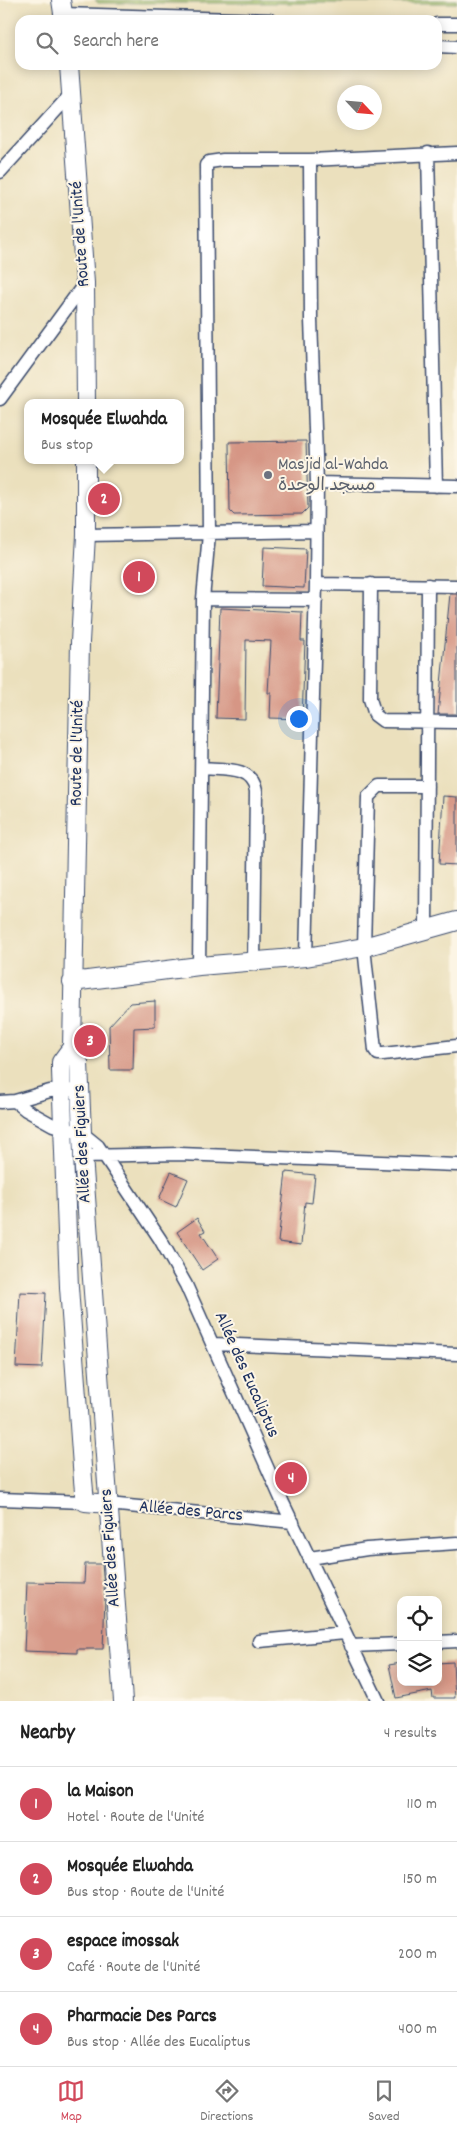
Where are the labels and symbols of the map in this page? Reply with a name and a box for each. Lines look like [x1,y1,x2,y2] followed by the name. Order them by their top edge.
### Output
[337,85,382,130] north arrow
[65,180,97,288] street label: Route de l'Unité
[278,453,388,499] place label: Masjid al-Wahda مسجد الوحدة
[262,469,274,481] marker: Masjid al-Wahda مسجد الوحدة
[88,480,120,518] pin: 2
[123,558,155,596] pin: 1
[65,699,91,806] street label: Route de l'Unité
[286,706,312,732] your location
[74,1022,106,1060] pin: 3
[67,1084,99,1204] street label: Allée des Figuiers
[207,1308,285,1442] street label: Allée des Eucaliptus
[275,1459,307,1497] pin: 4
[94,1488,128,1608] street label: Allée des Figuiers
[138,1495,244,1529] street label: Allée des Parcs

